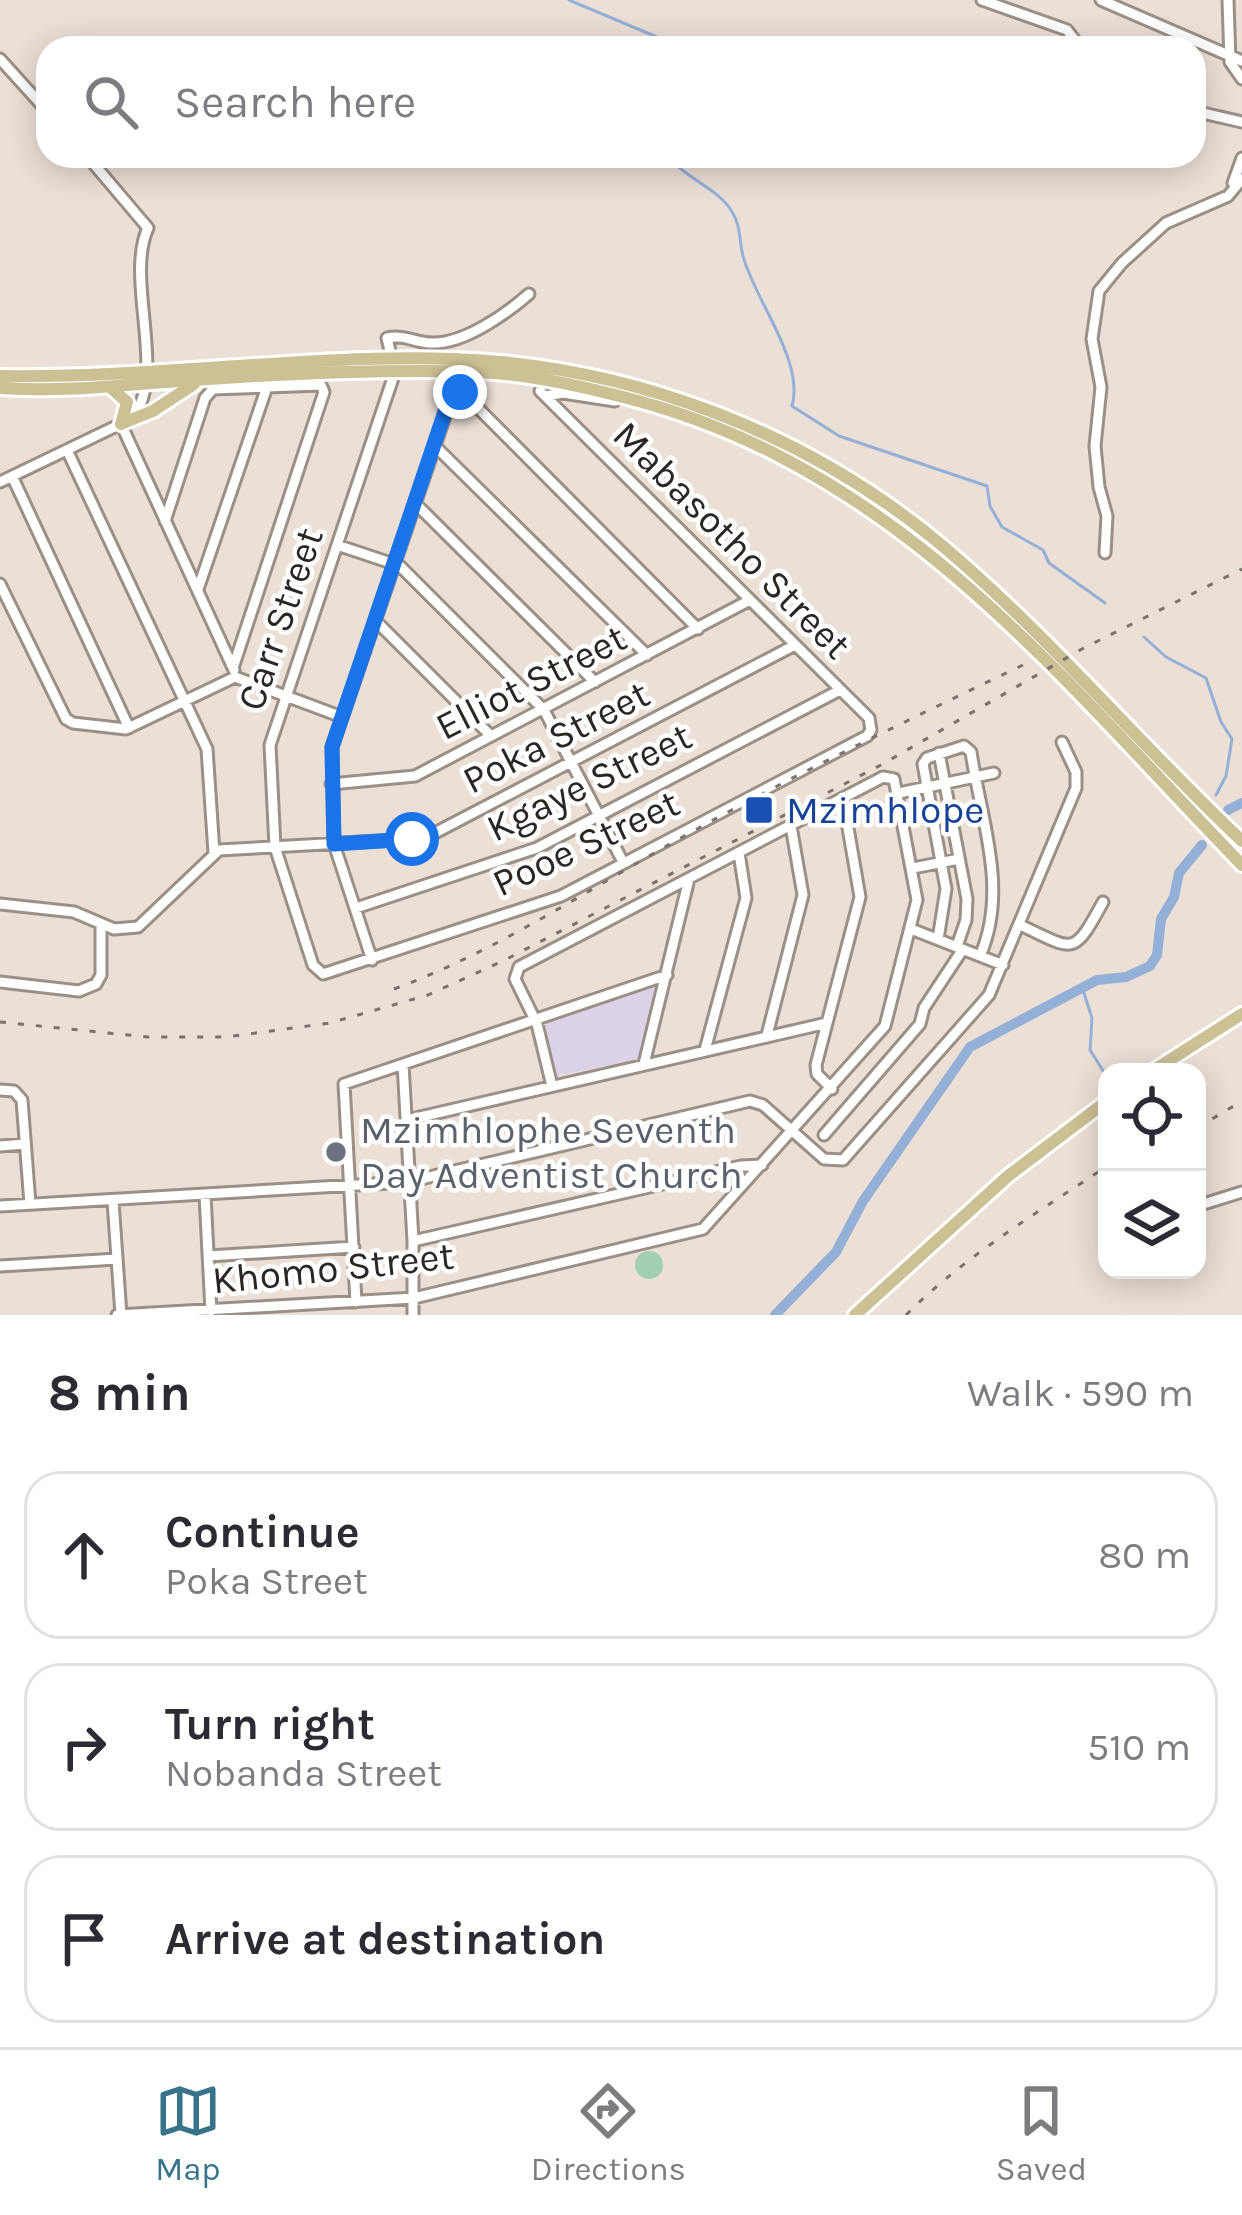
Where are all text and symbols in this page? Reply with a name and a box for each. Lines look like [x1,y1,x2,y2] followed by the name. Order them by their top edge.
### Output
[36,36,1206,168] search box
[78,69,144,135] icon: search
[174,76,416,128] text: Search here
[433,365,487,419] route end
[604,412,860,668] street label: Mabasotho Street
[227,522,333,716] street label: Carr Street
[428,614,634,750] street label: Elliot Street
[455,671,657,803] street label: Poka Street
[479,713,699,851] street label: Kgaye Street
[485,780,687,906] street label: Pooe Street
[786,787,984,833] place label: Mzimhlope
[743,794,775,826] marker: Mzimhlope
[385,812,439,866] route start
[1098,1063,1206,1279] map controls
[1098,1063,1206,1171] button: locate
[360,1107,743,1198] place label: Mzimhlophe Seventh Day Adventist Church
[323,1139,349,1165] marker: Mzimhlophe Seventh Day Adventist Church
[1098,1171,1206,1279] button: layers
[210,1232,456,1304] street label: Khomo Street
[48,1363,191,1423] text: 8 min
[967,1370,1194,1416] text: Walk · 590 m
[165,1506,360,1558] text: Continue
[51,1522,117,1588] icon: ahead
[1098,1532,1191,1578] text: 80 m
[165,1558,368,1604] text: Poka Street
[165,1698,375,1750] text: Turn right
[51,1714,117,1780] icon: right
[1087,1724,1191,1770] text: 510 m
[165,1750,442,1796] text: Nobanda Street
[51,1906,117,1972] icon: arrive
[165,1913,605,1965] text: Arrive at destination
[155,2078,221,2188] tab: Map
[531,2078,686,2188] tab: Directions
[996,2078,1087,2188] tab: Saved

